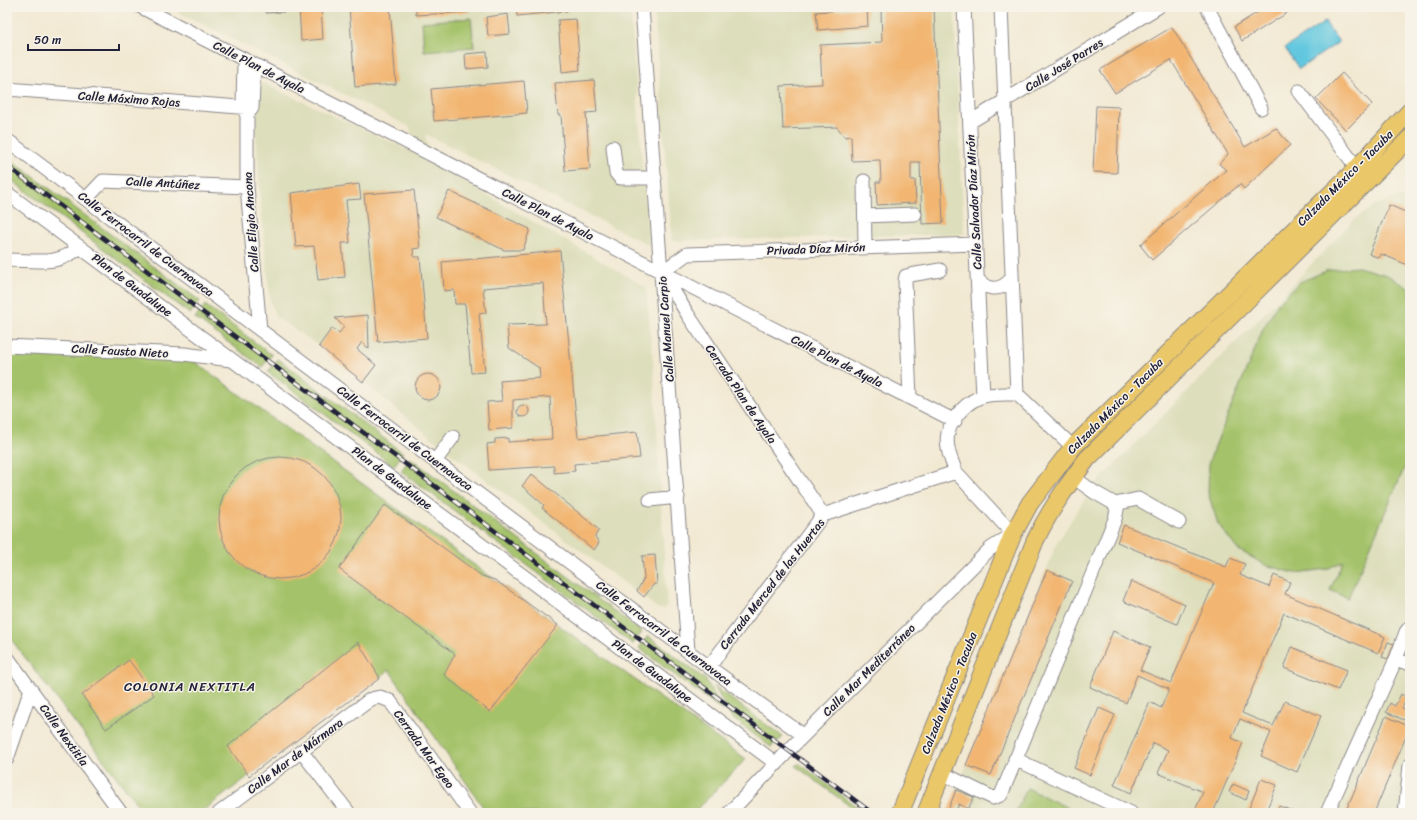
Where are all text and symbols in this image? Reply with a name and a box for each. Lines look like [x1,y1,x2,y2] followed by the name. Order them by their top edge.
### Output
[28,26,119,52] scale bar
[34,29,61,51] text: 50 m
[1020,32,1108,98] street label: Calle José Parres
[209,34,309,100] street label: Calle Plan de Ayala
[77,84,181,114] street label: Calle Máximo Rojas
[1291,124,1399,232] street label: Calzada México - Tacuba
[959,133,989,270] street label: Calle Salvador Díaz Mirón
[125,170,201,196] street label: Calle Antúñez
[237,171,265,273] street label: Calle Eligio Ancona
[498,181,598,247] street label: Calle Plan de Ayala
[73,185,219,303] street label: Calle Ferrocarril de Cuernavaca
[766,236,866,262] street label: Privada Díaz Mirón
[87,247,177,323] street label: Plan de Guadalupe
[651,275,681,383] street label: Calle Manuel Carpio
[787,328,887,394] street label: Calle Plan de Ayala
[71,337,169,365] street label: Calle Fausto Nieto
[699,340,783,448] street label: Cerrada Plan de Ayala
[1061,352,1169,460] street label: Calzada México - Tacuba
[332,379,478,497] street label: Calle Ferrocarril de Cuernavaca
[347,440,437,516] street label: Plan de Guadalupe
[713,513,831,655] street label: Cerrada Merced de las Huertas
[591,574,737,692] street label: Calle Ferrocarril de Cuernavaca
[817,618,921,722] street label: Calle Mar Mediterráneo
[914,628,984,757] street label: Calzada México - Tacuba
[607,633,697,709] street label: Plan de Guadalupe
[124,675,256,698] district label: COLONIA NEXTITLA
[34,699,95,772] street label: Calle Nextitla
[388,705,460,793] street label: Cerrada Mar Egeo
[242,712,348,800] street label: Calle Mar de Mármara

